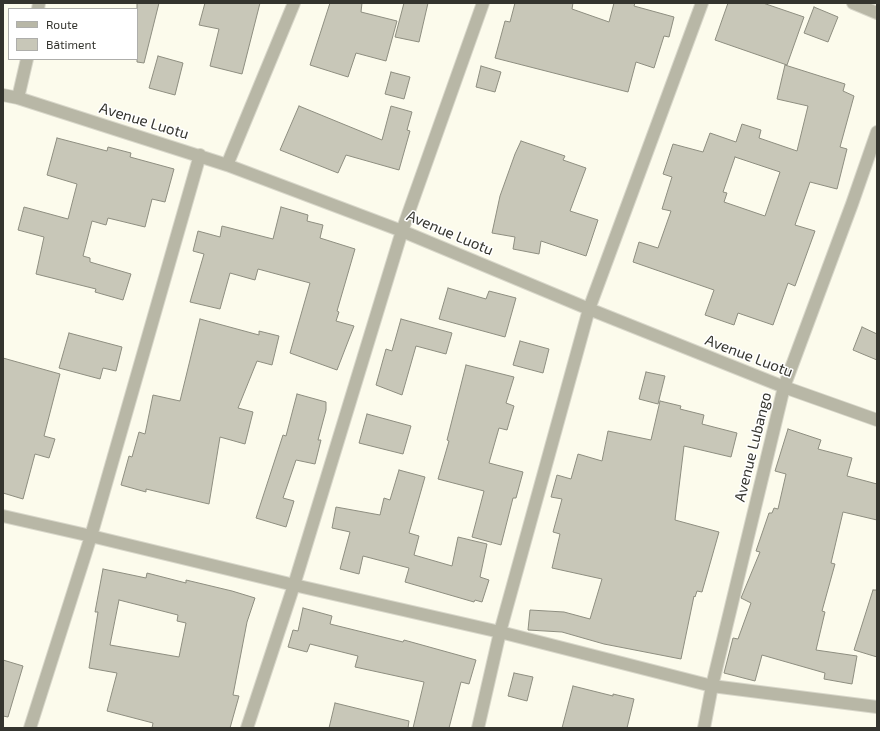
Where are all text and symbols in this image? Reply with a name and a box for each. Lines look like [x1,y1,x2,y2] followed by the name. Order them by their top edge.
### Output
[8,8,138,60] legend
[46,17,78,31] text: Route
[46,37,96,51] text: Bâtiment
[97,99,191,143] street label: Avenue Luotu
[404,207,496,259] street label: Avenue Luotu
[703,331,795,381] street label: Avenue Luotu
[731,390,775,504] street label: Avenue Lubango

